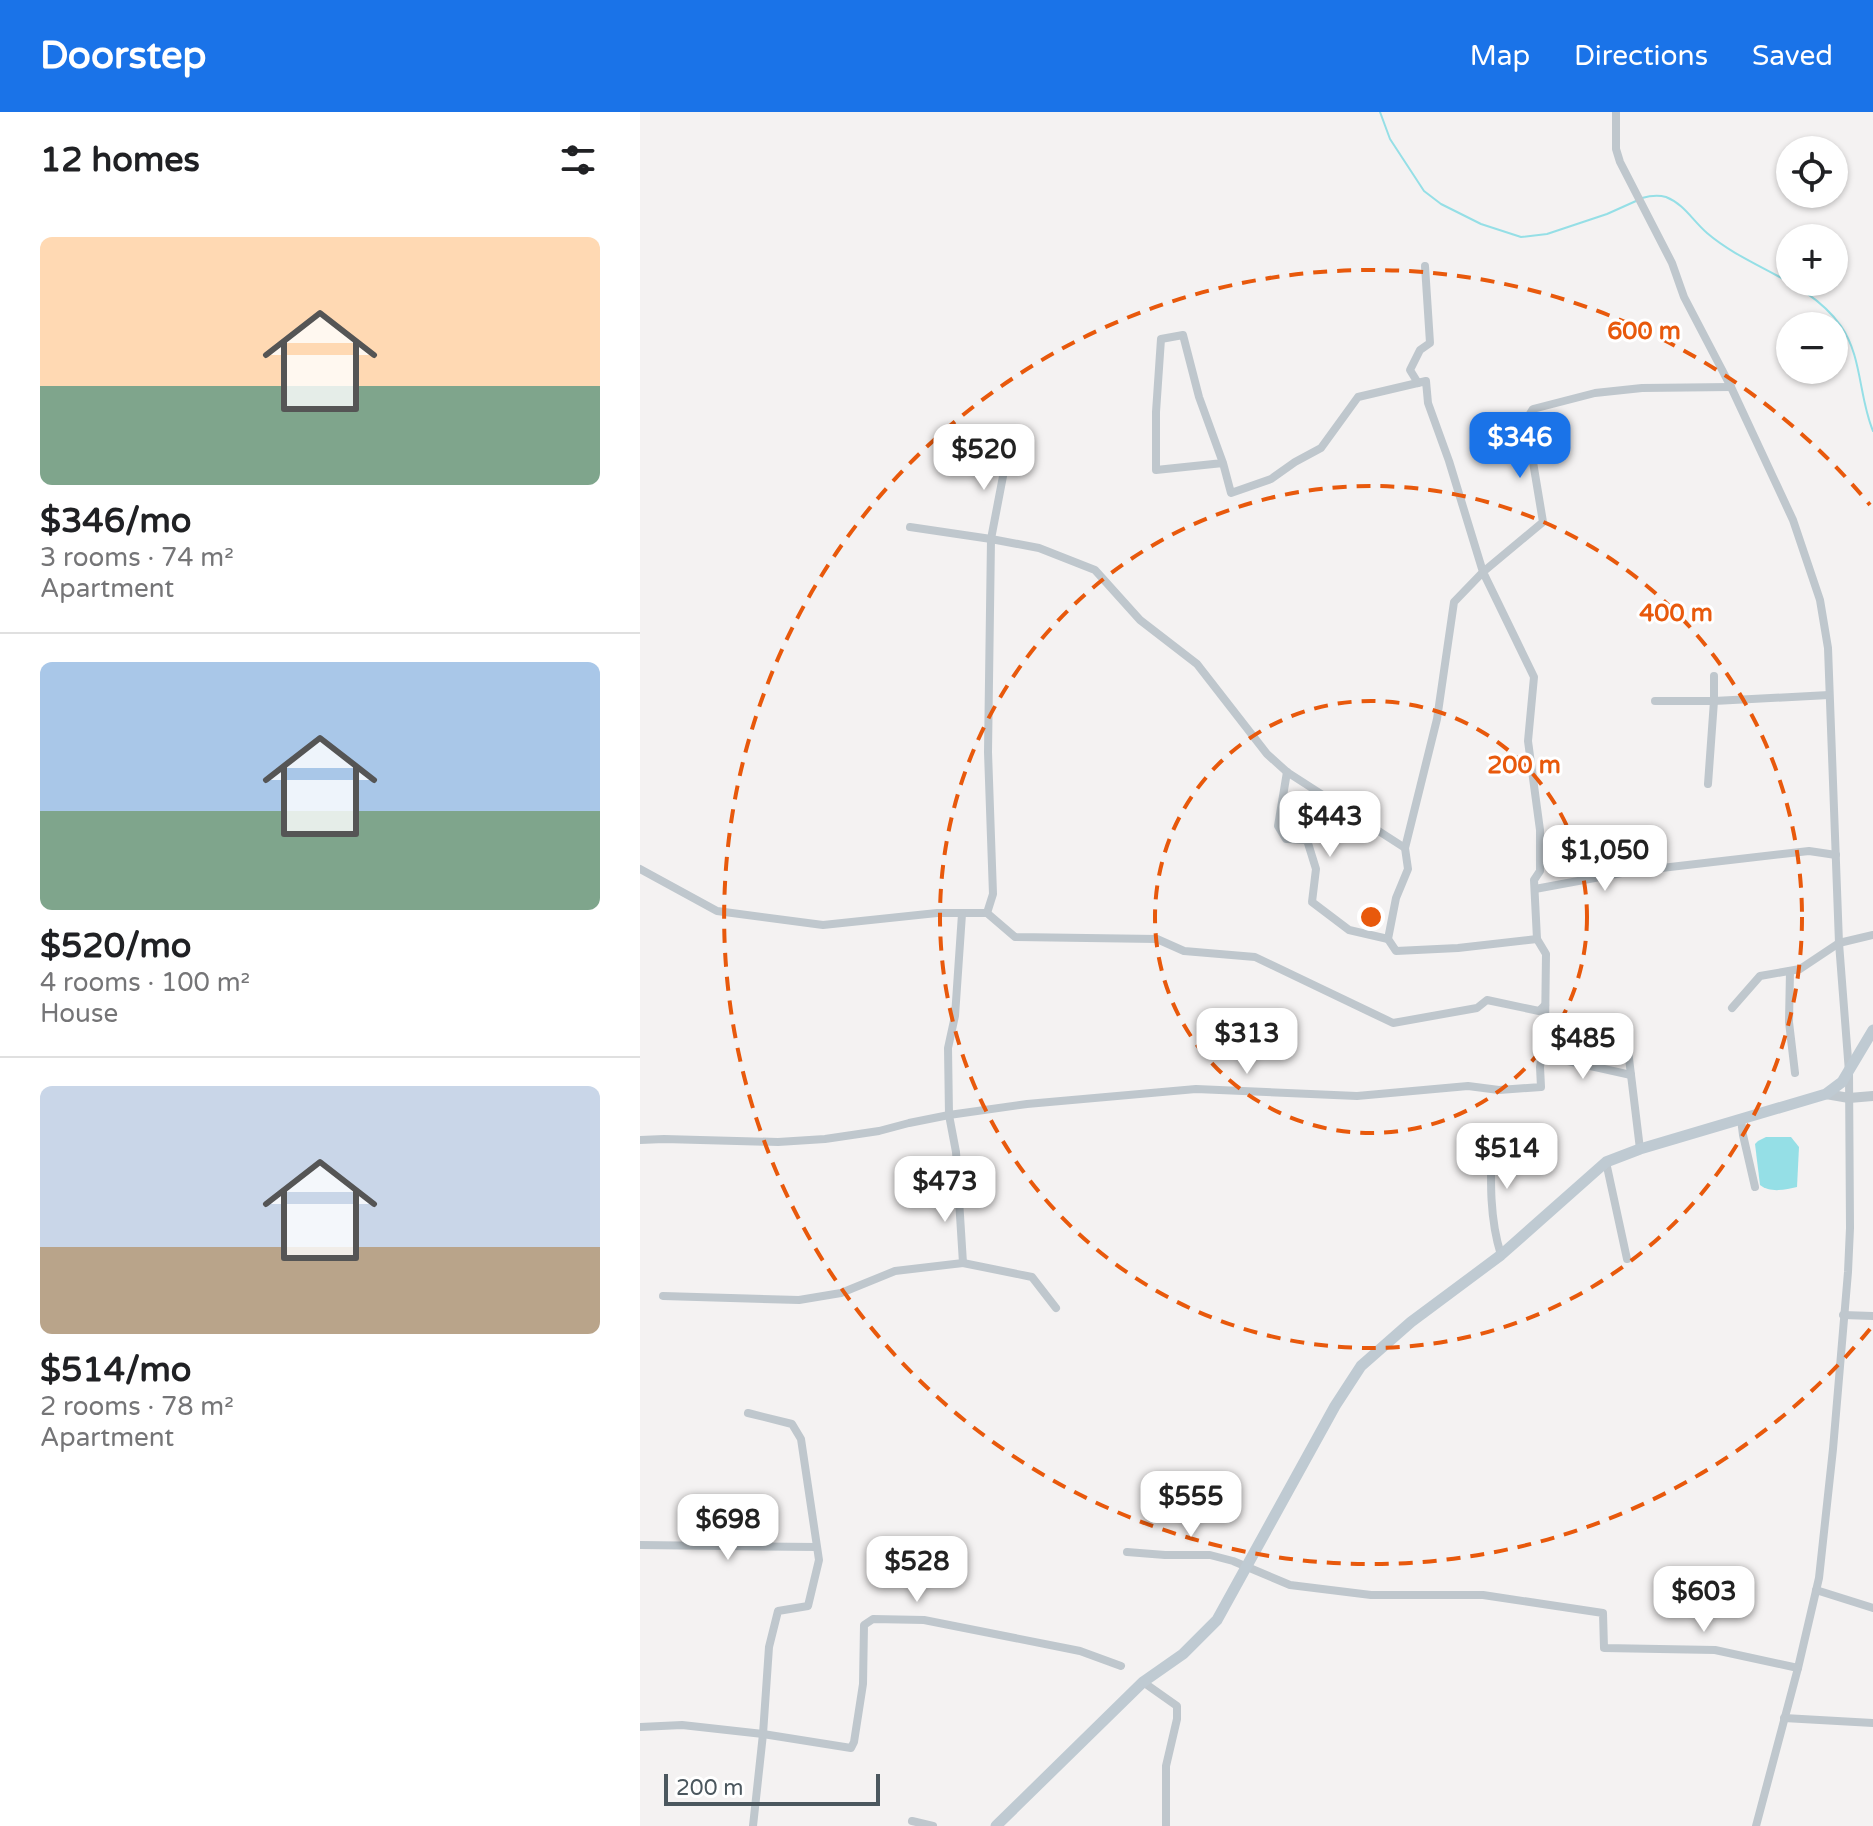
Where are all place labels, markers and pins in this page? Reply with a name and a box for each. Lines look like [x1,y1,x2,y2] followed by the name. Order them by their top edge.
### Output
[1473,412,1567,480] pin: $346
[937,424,1031,492] pin: $520
[1283,791,1377,859] pin: $443
[1540,825,1670,893] pin: $1,050
[1357,903,1385,931] centre of rings
[1200,1008,1294,1076] pin: $313
[1536,1013,1630,1081] pin: $485
[1460,1123,1554,1191] pin: $514
[898,1156,992,1224] pin: $473
[1144,1471,1238,1539] pin: $555
[681,1494,775,1562] pin: $698
[870,1536,964,1604] pin: $528
[1657,1566,1751,1634] pin: $603

